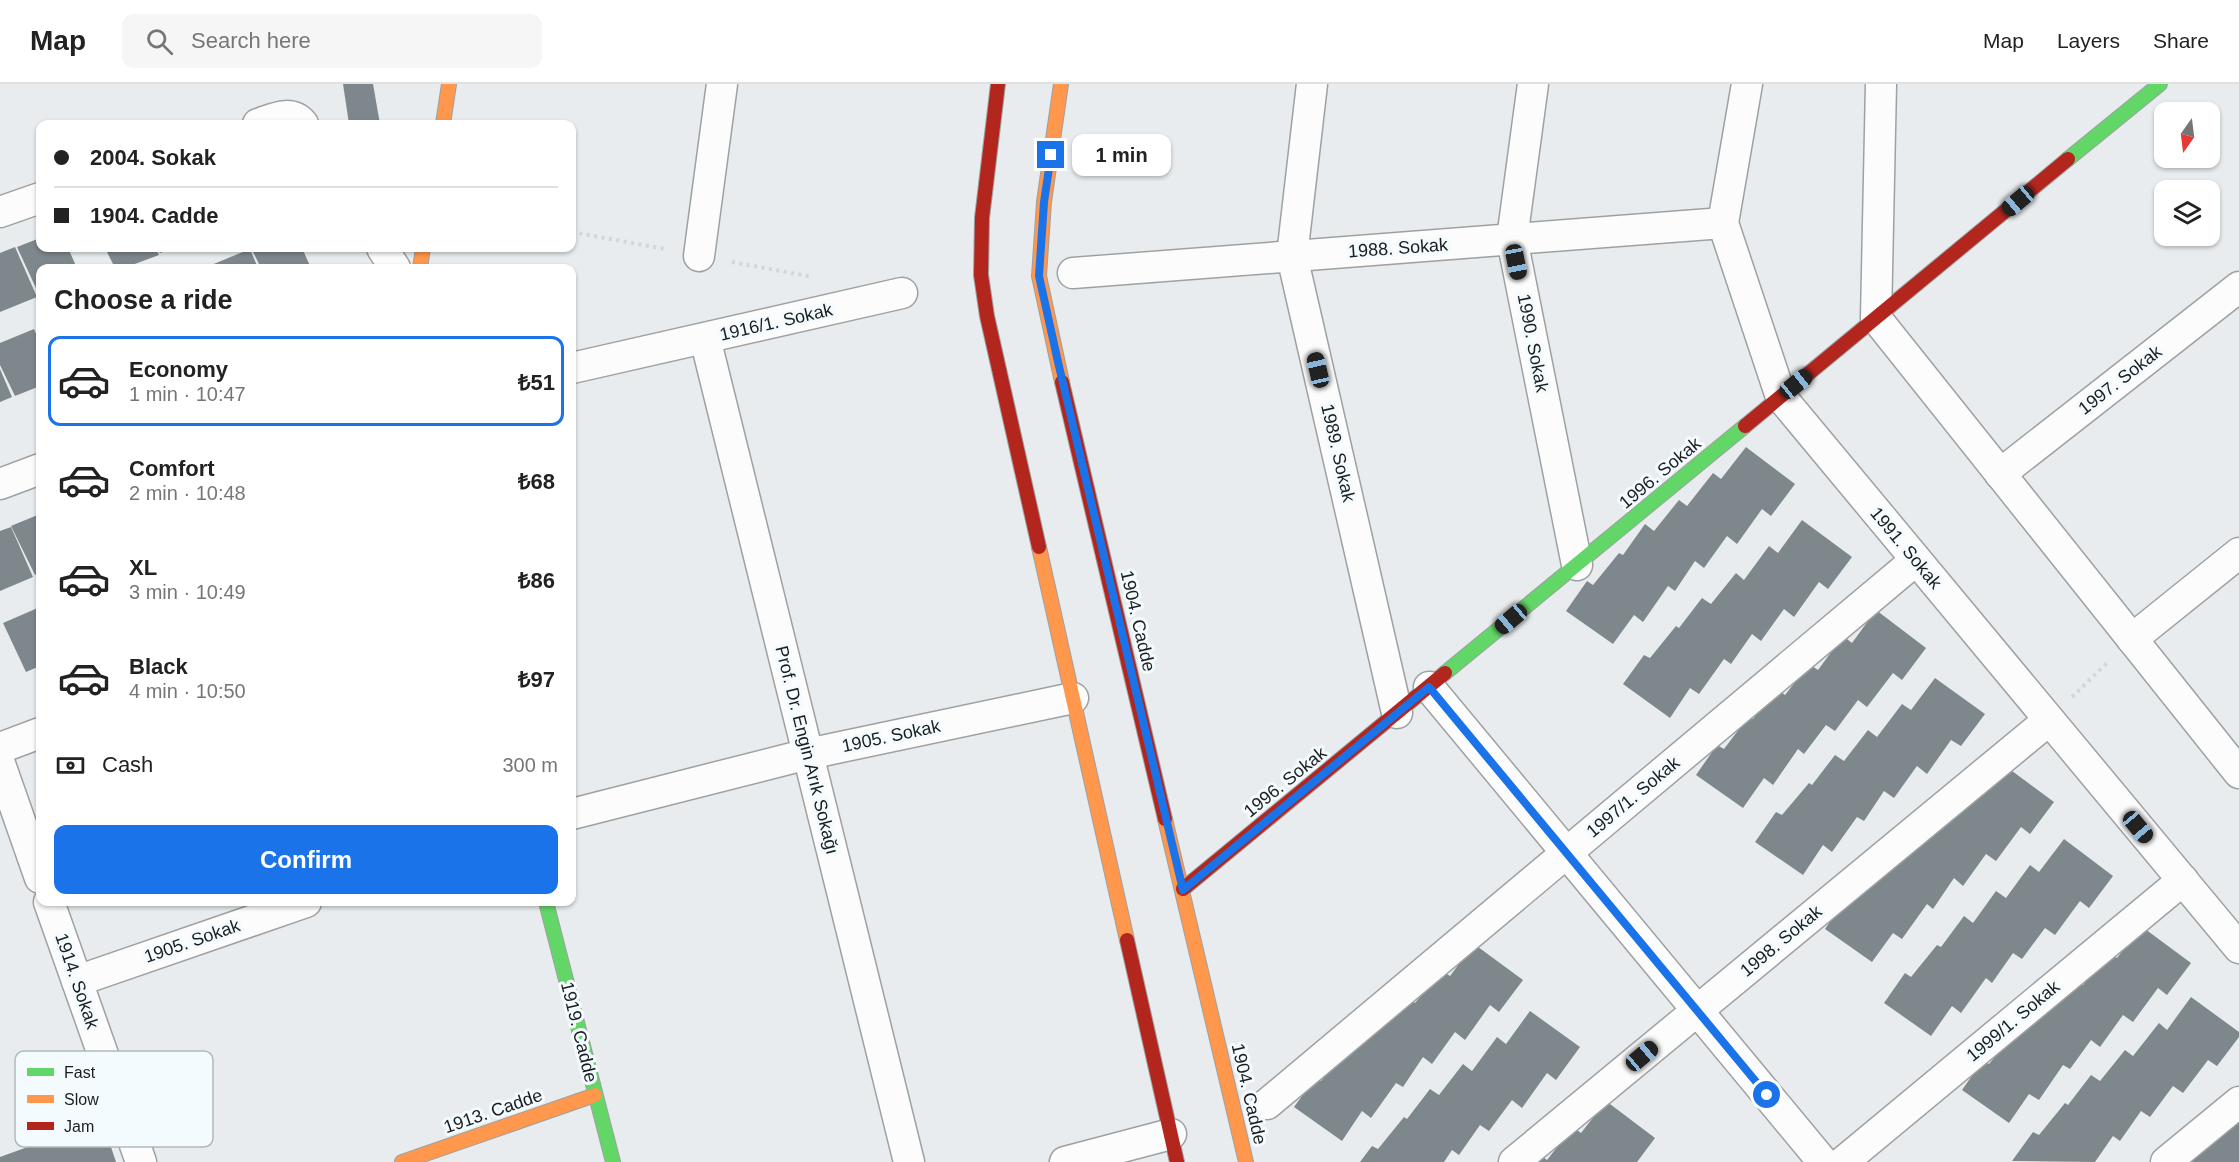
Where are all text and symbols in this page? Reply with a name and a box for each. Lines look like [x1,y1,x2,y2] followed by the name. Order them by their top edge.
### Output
[122,14,542,68] search box
[30,25,86,56] text: Map
[143,25,176,58] icon: search
[191,28,311,53] text: Search here
[1983,29,2024,52] text: Map
[2057,29,2120,52] text: Layers
[2153,29,2209,52] text: Share
[2154,102,2220,168] north arrow
[2154,102,2220,246] map controls
[1072,134,1171,176] callout: 1 min
[1037,141,1064,168] route end
[1095,144,1148,166] text: 1 min
[90,145,216,170] text: 2004. Sokak
[2154,180,2220,246] button: layers
[1998,183,2038,219] car
[90,203,218,228] text: 1904. Cadde
[1347,234,1450,261] street label: 1988. Sokak
[1504,243,1528,281] car
[54,285,233,315] text: Choose a ride
[1514,292,1553,395] street label: 1990. Sokak
[718,299,835,345] street label: 1916/1. Sokak
[2074,341,2166,419] street label: 1997. Sokak
[1305,350,1331,390] car
[57,354,111,408] icon: car
[129,357,228,382] text: Economy
[1776,366,1816,402] car
[518,370,555,395] text: ₺51
[129,383,246,405] text: 1 min · 10:47
[1317,402,1359,505] street label: 1989. Sokak
[1615,433,1706,513] street label: 1996. Sokak
[57,453,111,507] icon: car
[129,456,215,481] text: Comfort
[518,469,555,494] text: ₺68
[129,482,246,504] text: 2 min · 10:48
[1866,503,1946,594] street label: 1991. Sokak
[57,552,111,606] icon: car
[129,555,157,580] text: XL
[518,568,555,593] text: ₺86
[1117,569,1159,673] street label: 1904. Cadde
[129,581,246,603] text: 3 min · 10:49
[1491,601,1531,637] car
[771,644,843,856] street label: Prof. Dr. Engin Arık Sokağı
[57,651,111,705] icon: car
[129,654,188,679] text: Black
[518,667,555,692] text: ₺97
[129,680,246,702] text: 4 min · 10:50
[840,716,943,756] street label: 1905. Sokak
[1240,742,1331,821] street label: 1996. Sokak
[54,749,87,782] icon: cash
[102,752,153,777] text: Cash
[1582,752,1684,842] street label: 1997/1. Sokak
[502,754,558,776] text: 300 m
[2120,807,2156,847] car
[54,825,558,894] button: Confirm
[1736,901,1827,981] street label: 1998. Sokak
[141,915,244,967] street label: 1905. Sokak
[51,930,103,1033] street label: 1914. Sokak
[1962,976,2064,1066] street label: 1999/1. Sokak
[557,980,601,1084] street label: 1919. Cadde
[1622,1038,1662,1074] car
[1228,1042,1270,1146] street label: 1904. Cadde
[15,1051,213,1147] legend
[64,1064,96,1081] text: Fast
[1753,1081,1780,1108] route start
[441,1085,545,1137] street label: 1913. Cadde
[64,1091,99,1108] text: Slow
[64,1118,94,1135] text: Jam

